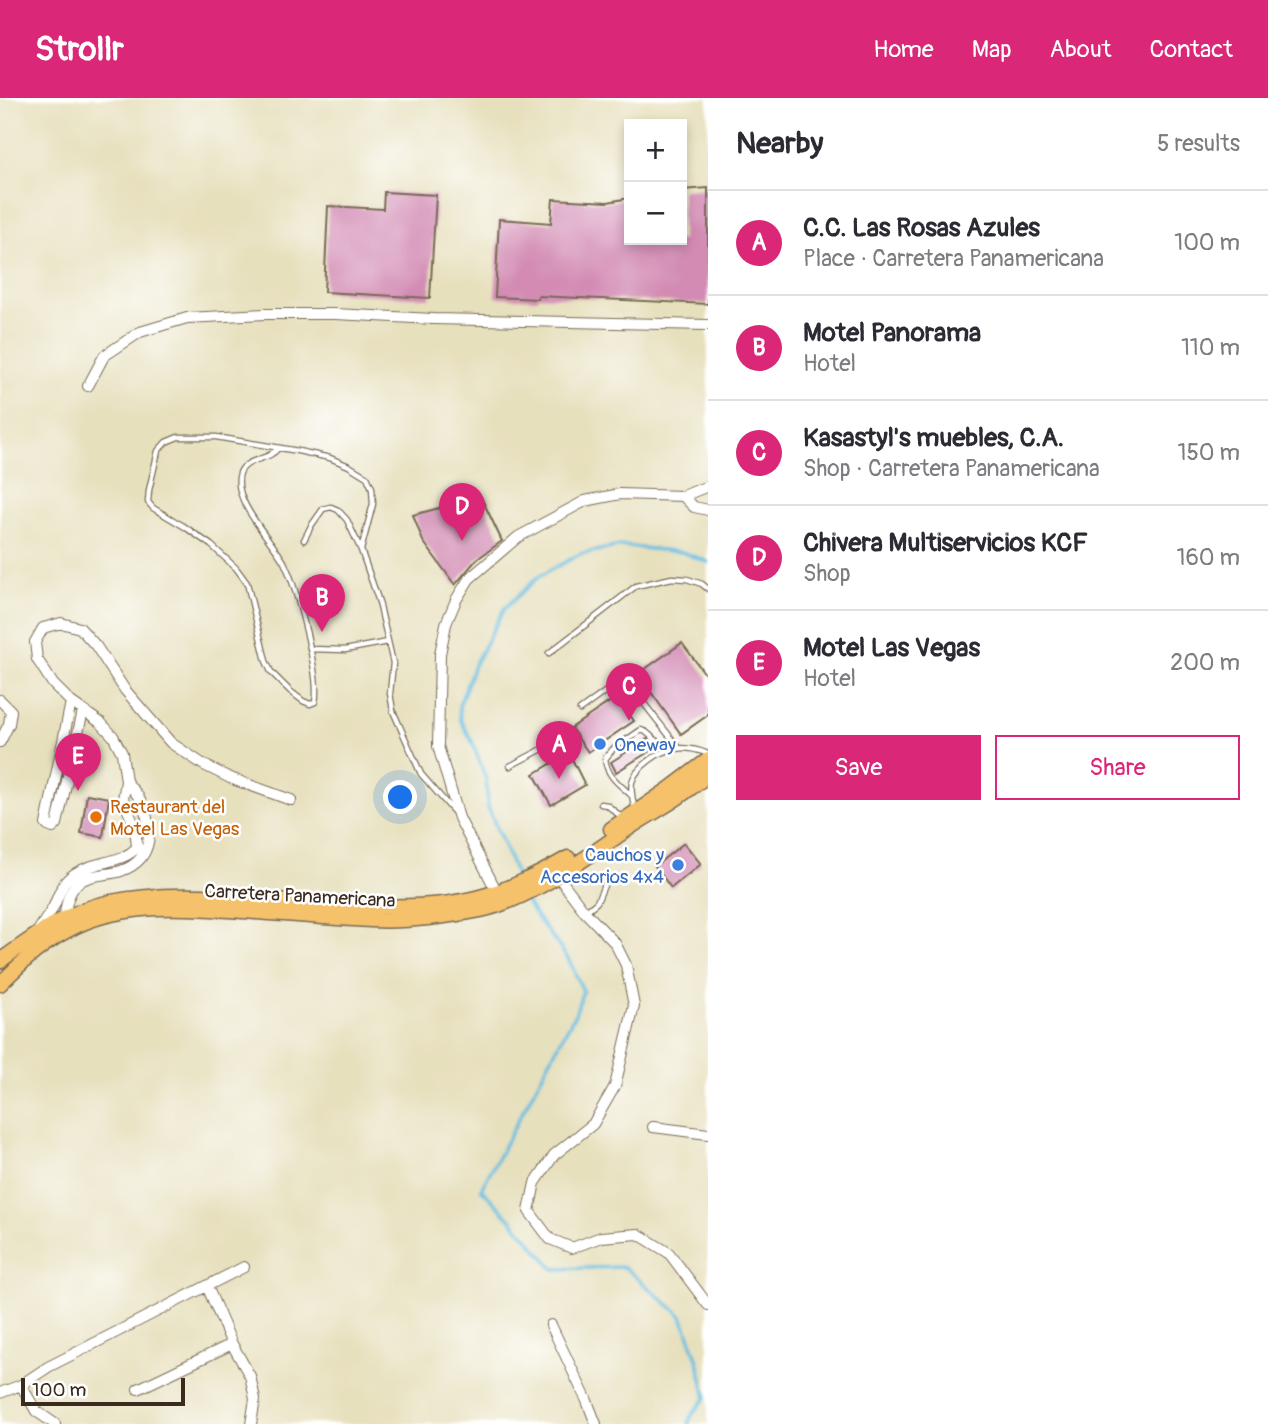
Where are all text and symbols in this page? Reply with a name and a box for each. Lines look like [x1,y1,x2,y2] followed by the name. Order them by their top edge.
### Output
[35,29,124,70] text: Strollr
[873,35,934,64] text: Home
[972,35,1012,64] text: Map
[1050,35,1112,64] text: About
[1150,35,1233,64] text: Contact
[624,119,687,245] map controls
[624,119,687,182] button: +
[736,125,823,162] text: Nearby
[1157,129,1240,158] text: 5 results
[624,182,687,245] button: −
[803,212,1040,244] text: C.C. Las Rosas Azules
[752,228,766,257] text: A
[1174,228,1240,257] text: 100 m
[803,244,1104,273] text: Place · Carretera Panamericana
[803,317,981,349] text: Motel Panorama
[752,333,766,362] text: B
[1181,333,1240,362] text: 110 m
[803,349,856,378] text: Hotel
[803,422,1064,454] text: Kasastyl's muebles, C.A.
[752,438,766,467] text: C
[1177,438,1240,467] text: 150 m
[803,454,1100,483] text: Shop · Carretera Panamericana
[439,483,485,541] pin: D
[803,527,1088,559] text: Chivera Multiservicios KCF
[752,543,766,572] text: D
[1176,543,1240,572] text: 160 m
[803,559,851,588] text: Shop
[299,574,345,632] pin: B
[803,632,980,664] text: Motel Las Vegas
[753,648,765,677] text: E
[1170,648,1240,677] text: 200 m
[606,663,652,721] pin: C
[803,664,856,693] text: Hotel
[536,721,582,779] pin: A
[55,733,101,791] pin: E
[614,733,676,757] place label: Oneway
[736,735,981,800] button: Save
[995,735,1240,800] button: Share
[592,736,608,752] marker: Oneway
[383,780,417,814] your location
[110,795,240,841] place label: Restaurant del Motel Las Vegas
[88,809,104,825] marker: Restaurant del Motel Las Vegas
[540,843,664,889] place label: Cauchos y Accesorios 4x4
[670,857,686,873] marker: Cauchos y Accesorios 4x4
[204,879,396,913] street label: Carretera Panamericana
[21,1375,186,1407] scale bar
[32,1378,86,1402] text: 100 m

